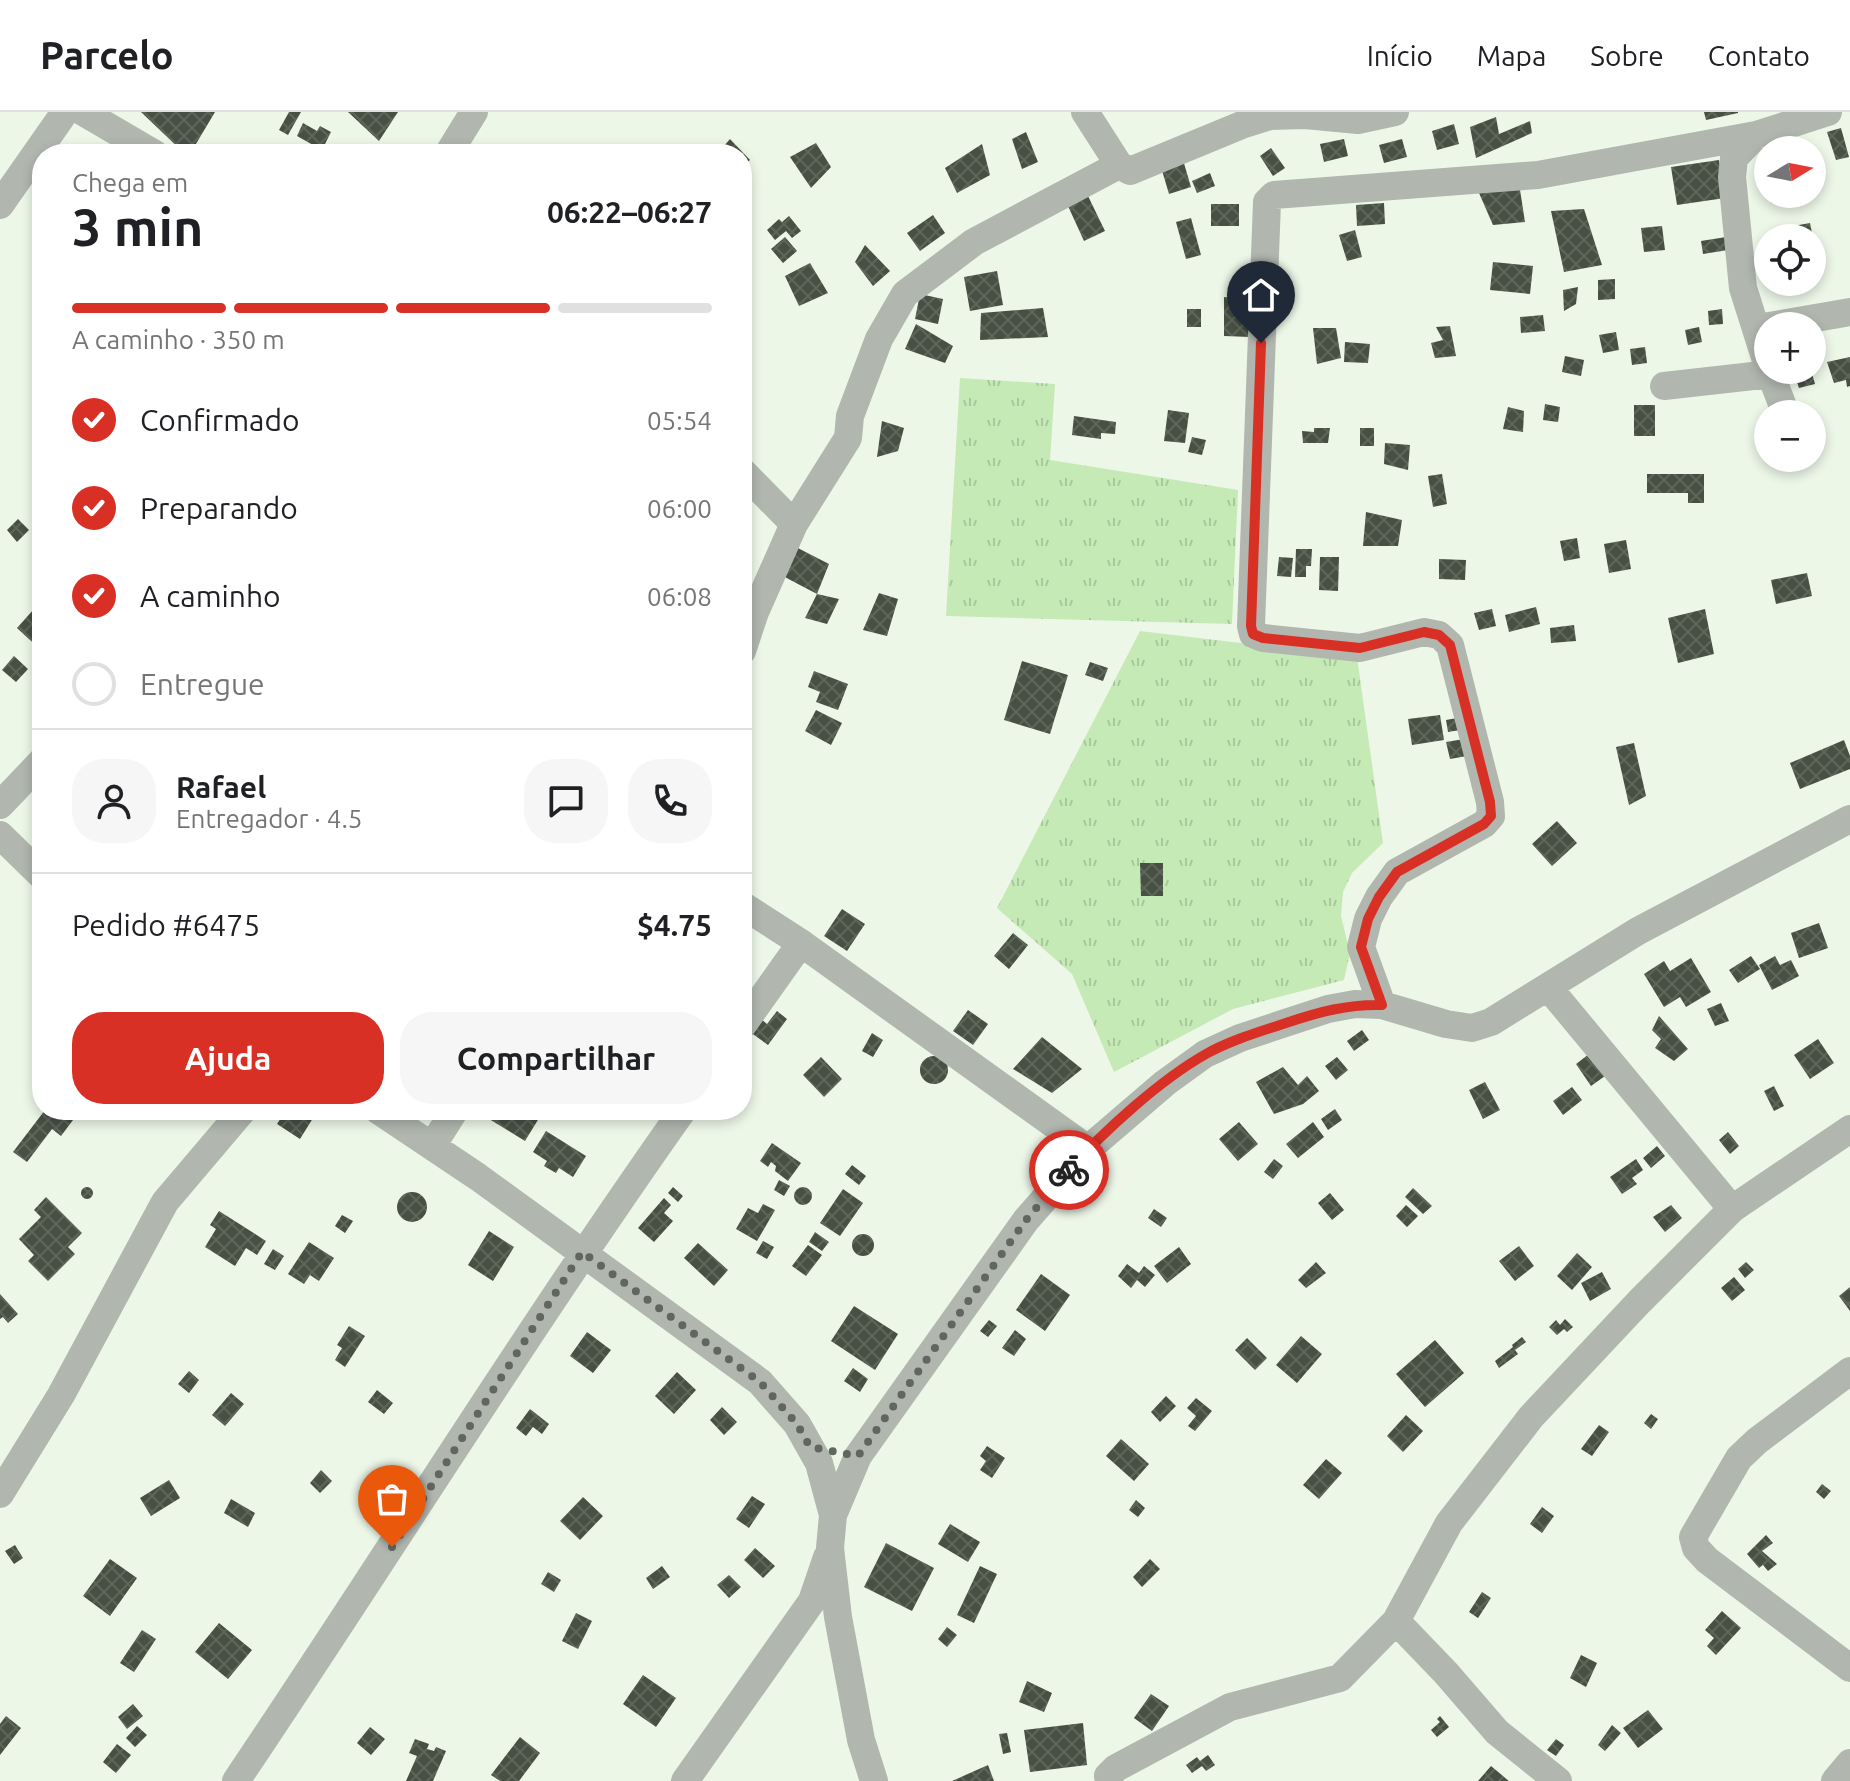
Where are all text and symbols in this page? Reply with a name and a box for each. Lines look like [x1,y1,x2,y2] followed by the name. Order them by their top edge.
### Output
[40,34,174,76] text: Parcelo
[1367,40,1433,71] text: Início
[1477,40,1546,71] text: Mapa
[1590,40,1664,71] text: Sobre
[1708,40,1810,71] text: Contato
[1754,136,1826,208] north arrow
[1754,136,1826,472] map controls
[72,168,188,197] text: Chega em
[547,195,712,229] text: 06:22–06:27
[72,198,203,256] text: 3 min
[1754,224,1826,296] button: locate
[1227,261,1295,343] pin
[1239,273,1283,317] icon: home
[1754,312,1826,384] button: +
[72,325,285,354] text: A caminho · 350 m
[72,398,116,442] icon: check
[1754,400,1826,472] button: −
[140,403,300,437] text: Confirmado
[647,406,712,435] text: 05:54
[72,486,116,530] icon: check
[140,491,298,525] text: Preparando
[647,494,712,523] text: 06:00
[72,574,116,618] icon: check
[140,579,281,613] text: A caminho
[647,582,712,611] text: 06:08
[140,667,265,701] text: Entregue
[72,759,156,843] button: person
[524,759,608,843] button: chat
[628,759,712,843] button: phone
[176,770,266,804] text: Rafael
[176,804,362,833] text: Entregador · 4.5
[72,908,260,942] text: Pedido #6475
[637,908,712,942] text: $4.75
[72,1012,384,1104] button: Ajuda
[400,1012,712,1104] button: Compartilhar
[1029,1130,1109,1210] courier
[1047,1148,1091,1192] icon: bike
[358,1465,426,1547] pin
[370,1477,414,1521] icon: bag

